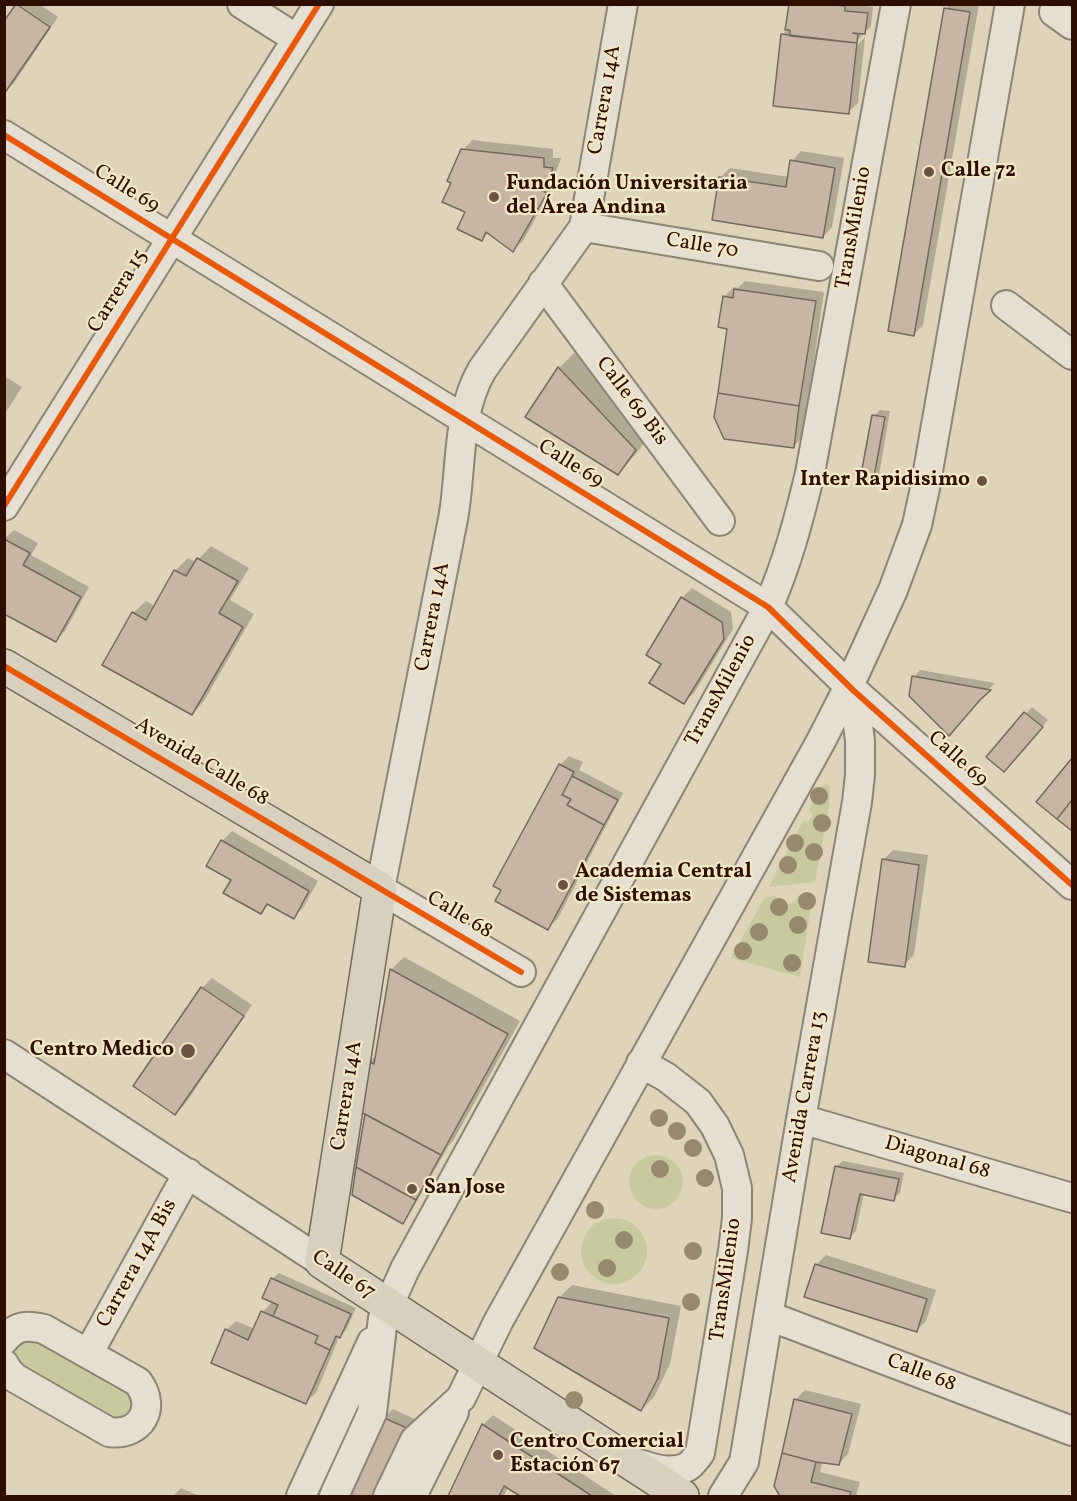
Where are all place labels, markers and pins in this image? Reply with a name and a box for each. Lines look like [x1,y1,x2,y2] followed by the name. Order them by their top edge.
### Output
[941,159,1016,185] place label: Calle 72
[922,165,936,179] marker: Calle 72
[506,172,748,222] place label: Fundación Universitaria del Área Andina
[487,190,501,204] marker: Fundación Universitaria del Área Andina
[800,468,970,494] place label: Inter Rapidisimo
[975,474,989,488] marker: Inter Rapidisimo
[575,860,752,910] place label: Academia Central de Sistemas
[556,878,570,892] marker: Academia Central de Sistemas
[30,1038,174,1064] place label: Centro Medico
[179,1042,197,1060] marker: Centro Medico
[424,1176,505,1202] place label: San Jose
[405,1182,419,1196] marker: San Jose
[510,1430,684,1480] place label: Centro Comercial Estación 67
[491,1448,505,1462] marker: Centro Comercial Estación 67

